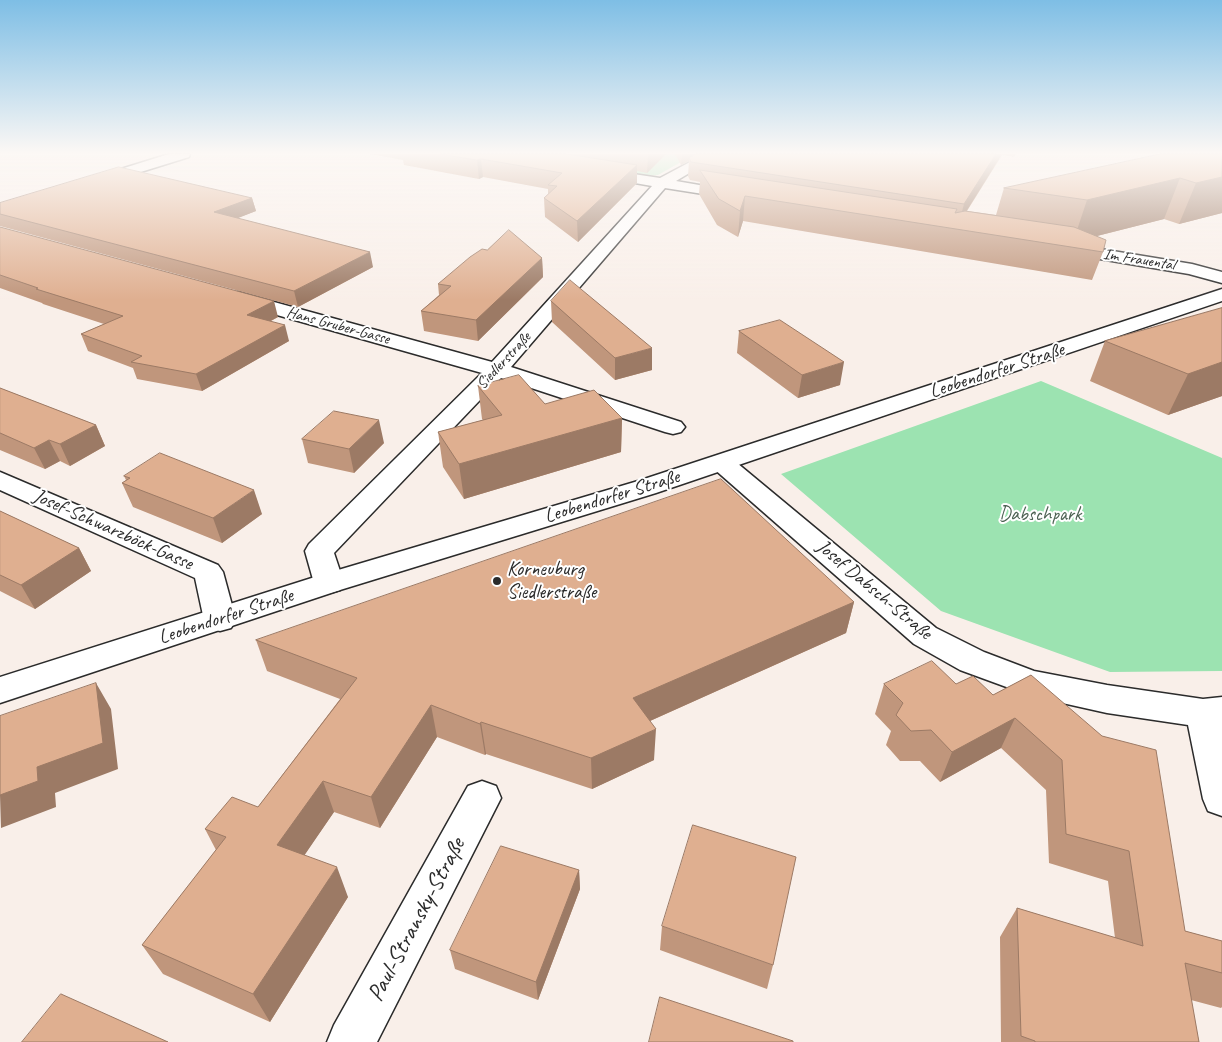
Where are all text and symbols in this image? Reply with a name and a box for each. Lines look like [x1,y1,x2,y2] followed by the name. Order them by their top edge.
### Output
[1102,245,1176,275] street label: Im Frauental
[284,303,392,349] street label: Hans Gruber-Gasse
[473,328,535,394] street label: Siedlerstraße
[927,338,1067,404] street label: Leobendorfer Straße
[542,465,682,529] street label: Leobendorfer Straße
[30,484,196,576] street label: Josef-Schwarzböck-Gasse
[999,503,1081,527] park label: Dabschpark
[811,535,937,645] street label: Josef Dabsch-Straße
[507,558,596,605] place label: Korneuburg Siedlerstraße
[491,575,503,587] marker: Korneuburg Siedlerstraße
[156,584,296,650] street label: Leobendorfer Straße
[362,833,472,1007] street label: Paul-Stransky-Straße

